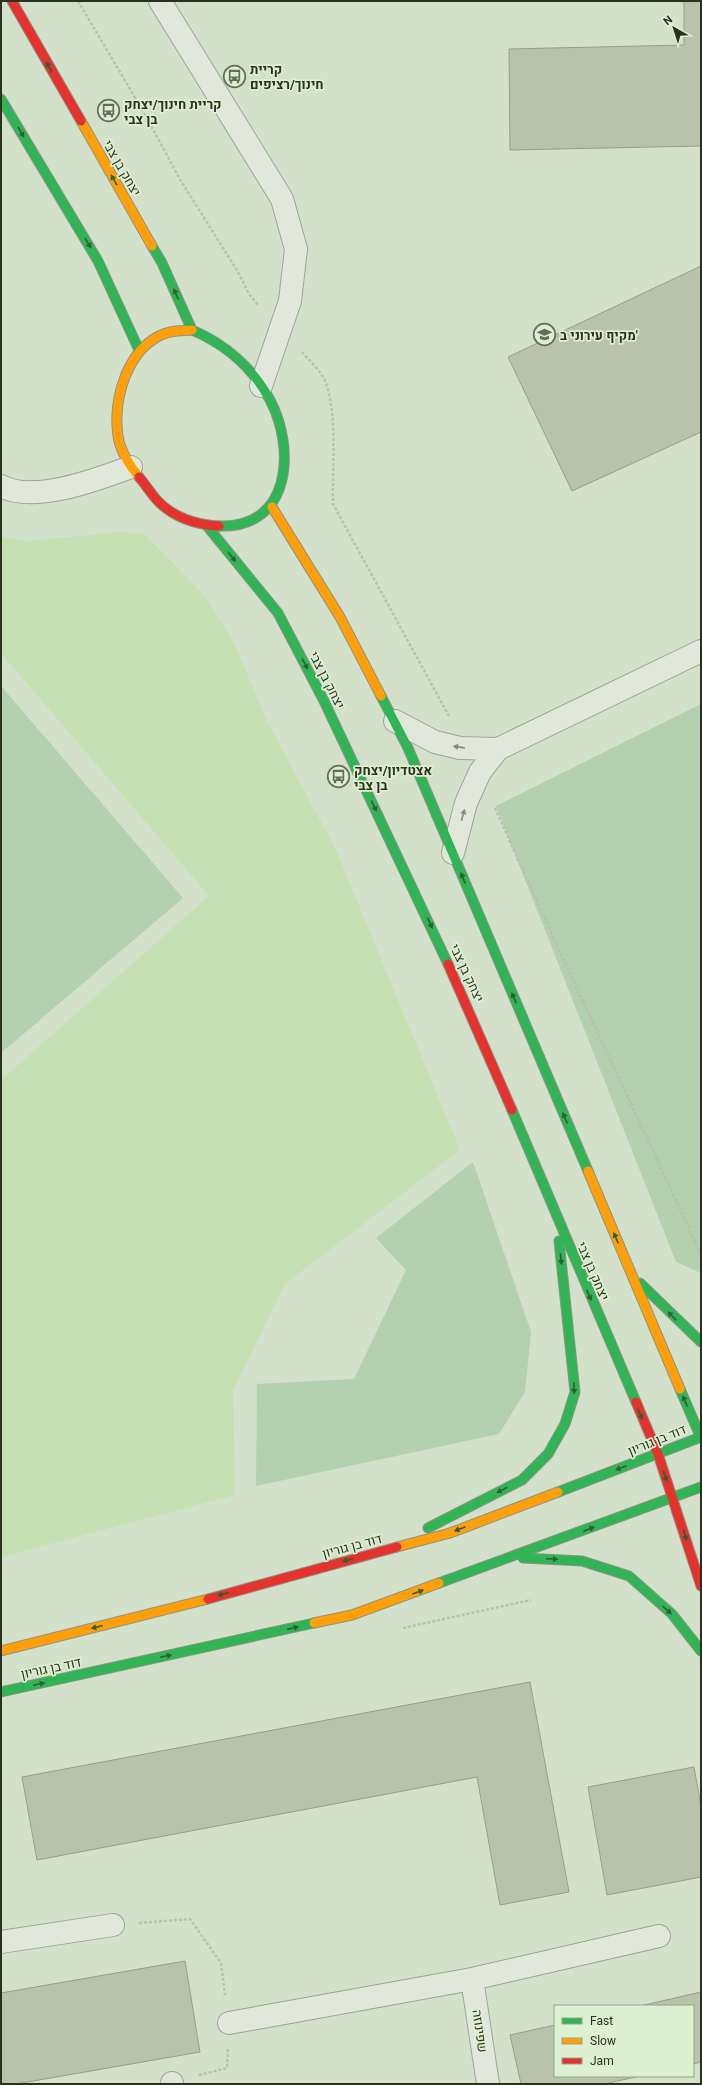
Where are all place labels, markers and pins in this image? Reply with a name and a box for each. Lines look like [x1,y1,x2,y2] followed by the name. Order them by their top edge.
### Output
[250,60,324,94] place label: קריית חינוך/רציפים
[221,63,247,89] bus stop icon: קריית חינוך/רציפים
[124,95,222,129] place label: קריית חינוך/יצחק בן צבי
[96,98,122,124] bus stop icon: קריית חינוך/יצחק בן צבי
[532,322,558,348] school or university icon: מקיף עירוני ב'
[560,326,638,345] place label: מקיף עירוני ב'
[354,761,432,795] place label: אצטדיון/יצחק בן צבי
[326,764,352,790] bus stop icon: אצטדיון/יצחק בן צבי

